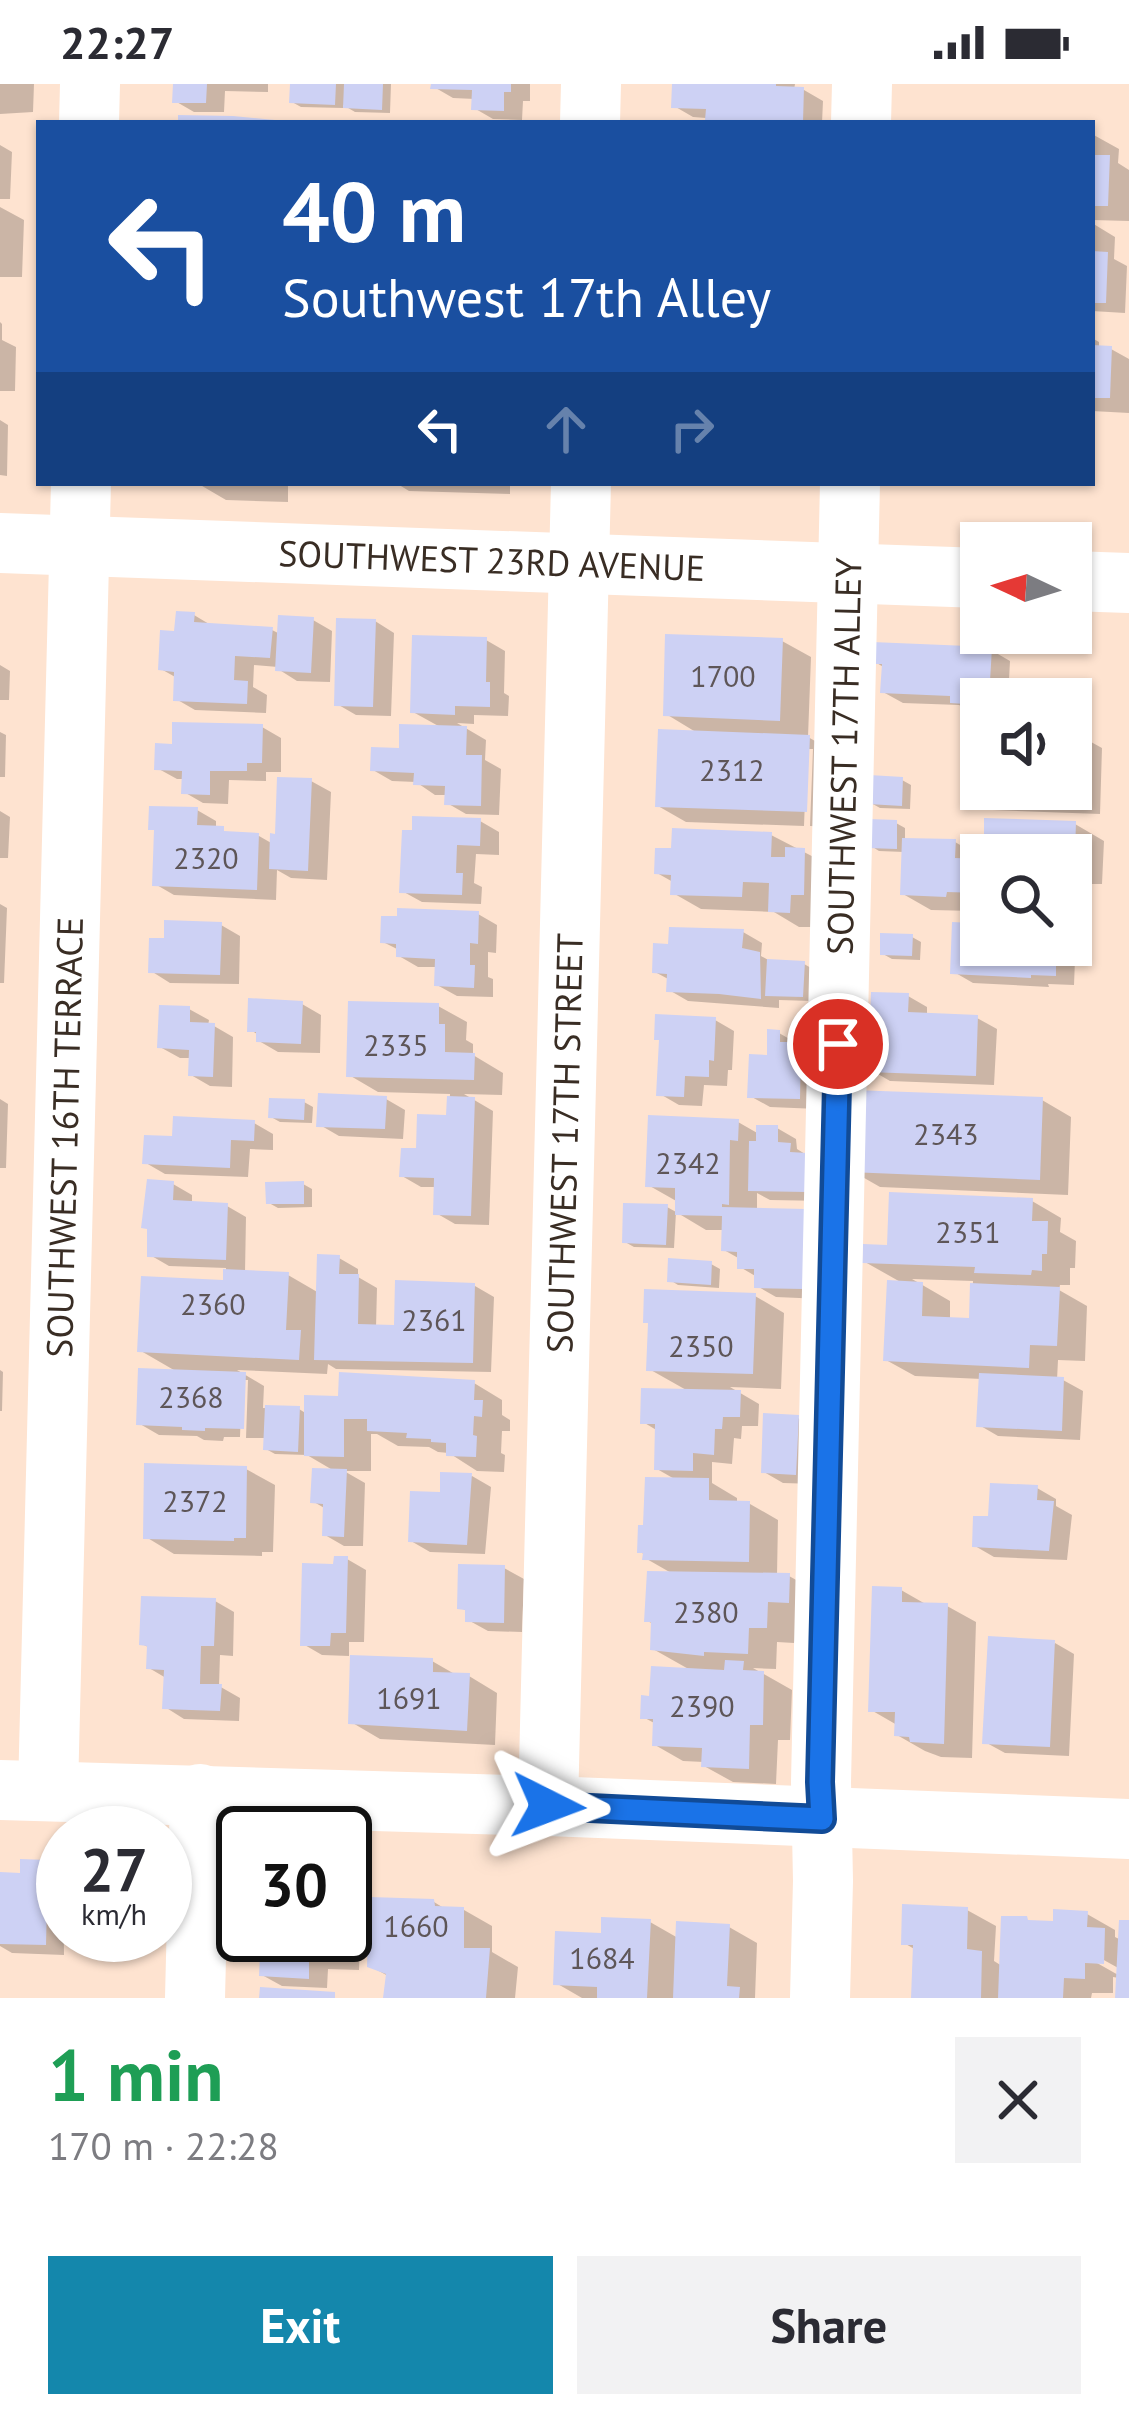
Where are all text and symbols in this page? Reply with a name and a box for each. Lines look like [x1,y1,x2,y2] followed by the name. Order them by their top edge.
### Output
[60,13,174,71] text: 22:27
[282,156,466,265] text: 40 m
[84,168,240,324] icon: left
[282,262,771,332] text: Southwest 17th Alley
[407,396,473,462] icon: left
[533,396,599,462] icon: ahead
[659,396,725,462] icon: right
[960,522,1092,654] north arrow
[960,522,1092,966] map controls
[278,529,706,591] street label: SOUTHWEST 23RD AVENUE
[815,557,871,955] street label: SOUTHWEST 17TH ALLEY
[690,656,756,695] house number: 1700
[960,678,1092,810] button: sound
[699,750,765,789] house number: 2312
[960,834,1092,966] button: search
[173,838,239,877] house number: 2320
[35,916,93,1358] street label: SOUTHWEST 16TH TERRACE
[535,933,593,1354] street label: SOUTHWEST 17TH STREET
[787,993,889,1095] pin
[805,1011,871,1077] icon: arrive
[363,1025,429,1064] house number: 2335
[913,1114,979,1153] house number: 2343
[655,1143,721,1182] house number: 2342
[935,1212,1001,1251] house number: 2351
[180,1284,246,1323] house number: 2360
[401,1300,467,1339] house number: 2361
[668,1326,734,1365] house number: 2350
[158,1377,224,1416] house number: 2368
[162,1481,228,1520] house number: 2372
[673,1592,739,1631] house number: 2380
[376,1678,442,1717] house number: 1691
[669,1686,735,1725] house number: 2390
[485,1743,611,1869] position arrow
[216,1806,372,1962] speed limit sign: 30
[80,1830,148,1908] text: 27
[81,1894,147,1933] text: km/h
[383,1906,449,1945] house number: 1660
[569,1938,635,1977] house number: 1684
[48,2028,224,2121] text: 1 min
[955,2037,1081,2163] button: close
[48,2120,279,2171] text: 170 m · 22:28
[48,2256,553,2394] button: Exit
[577,2256,1081,2394] button: Share

